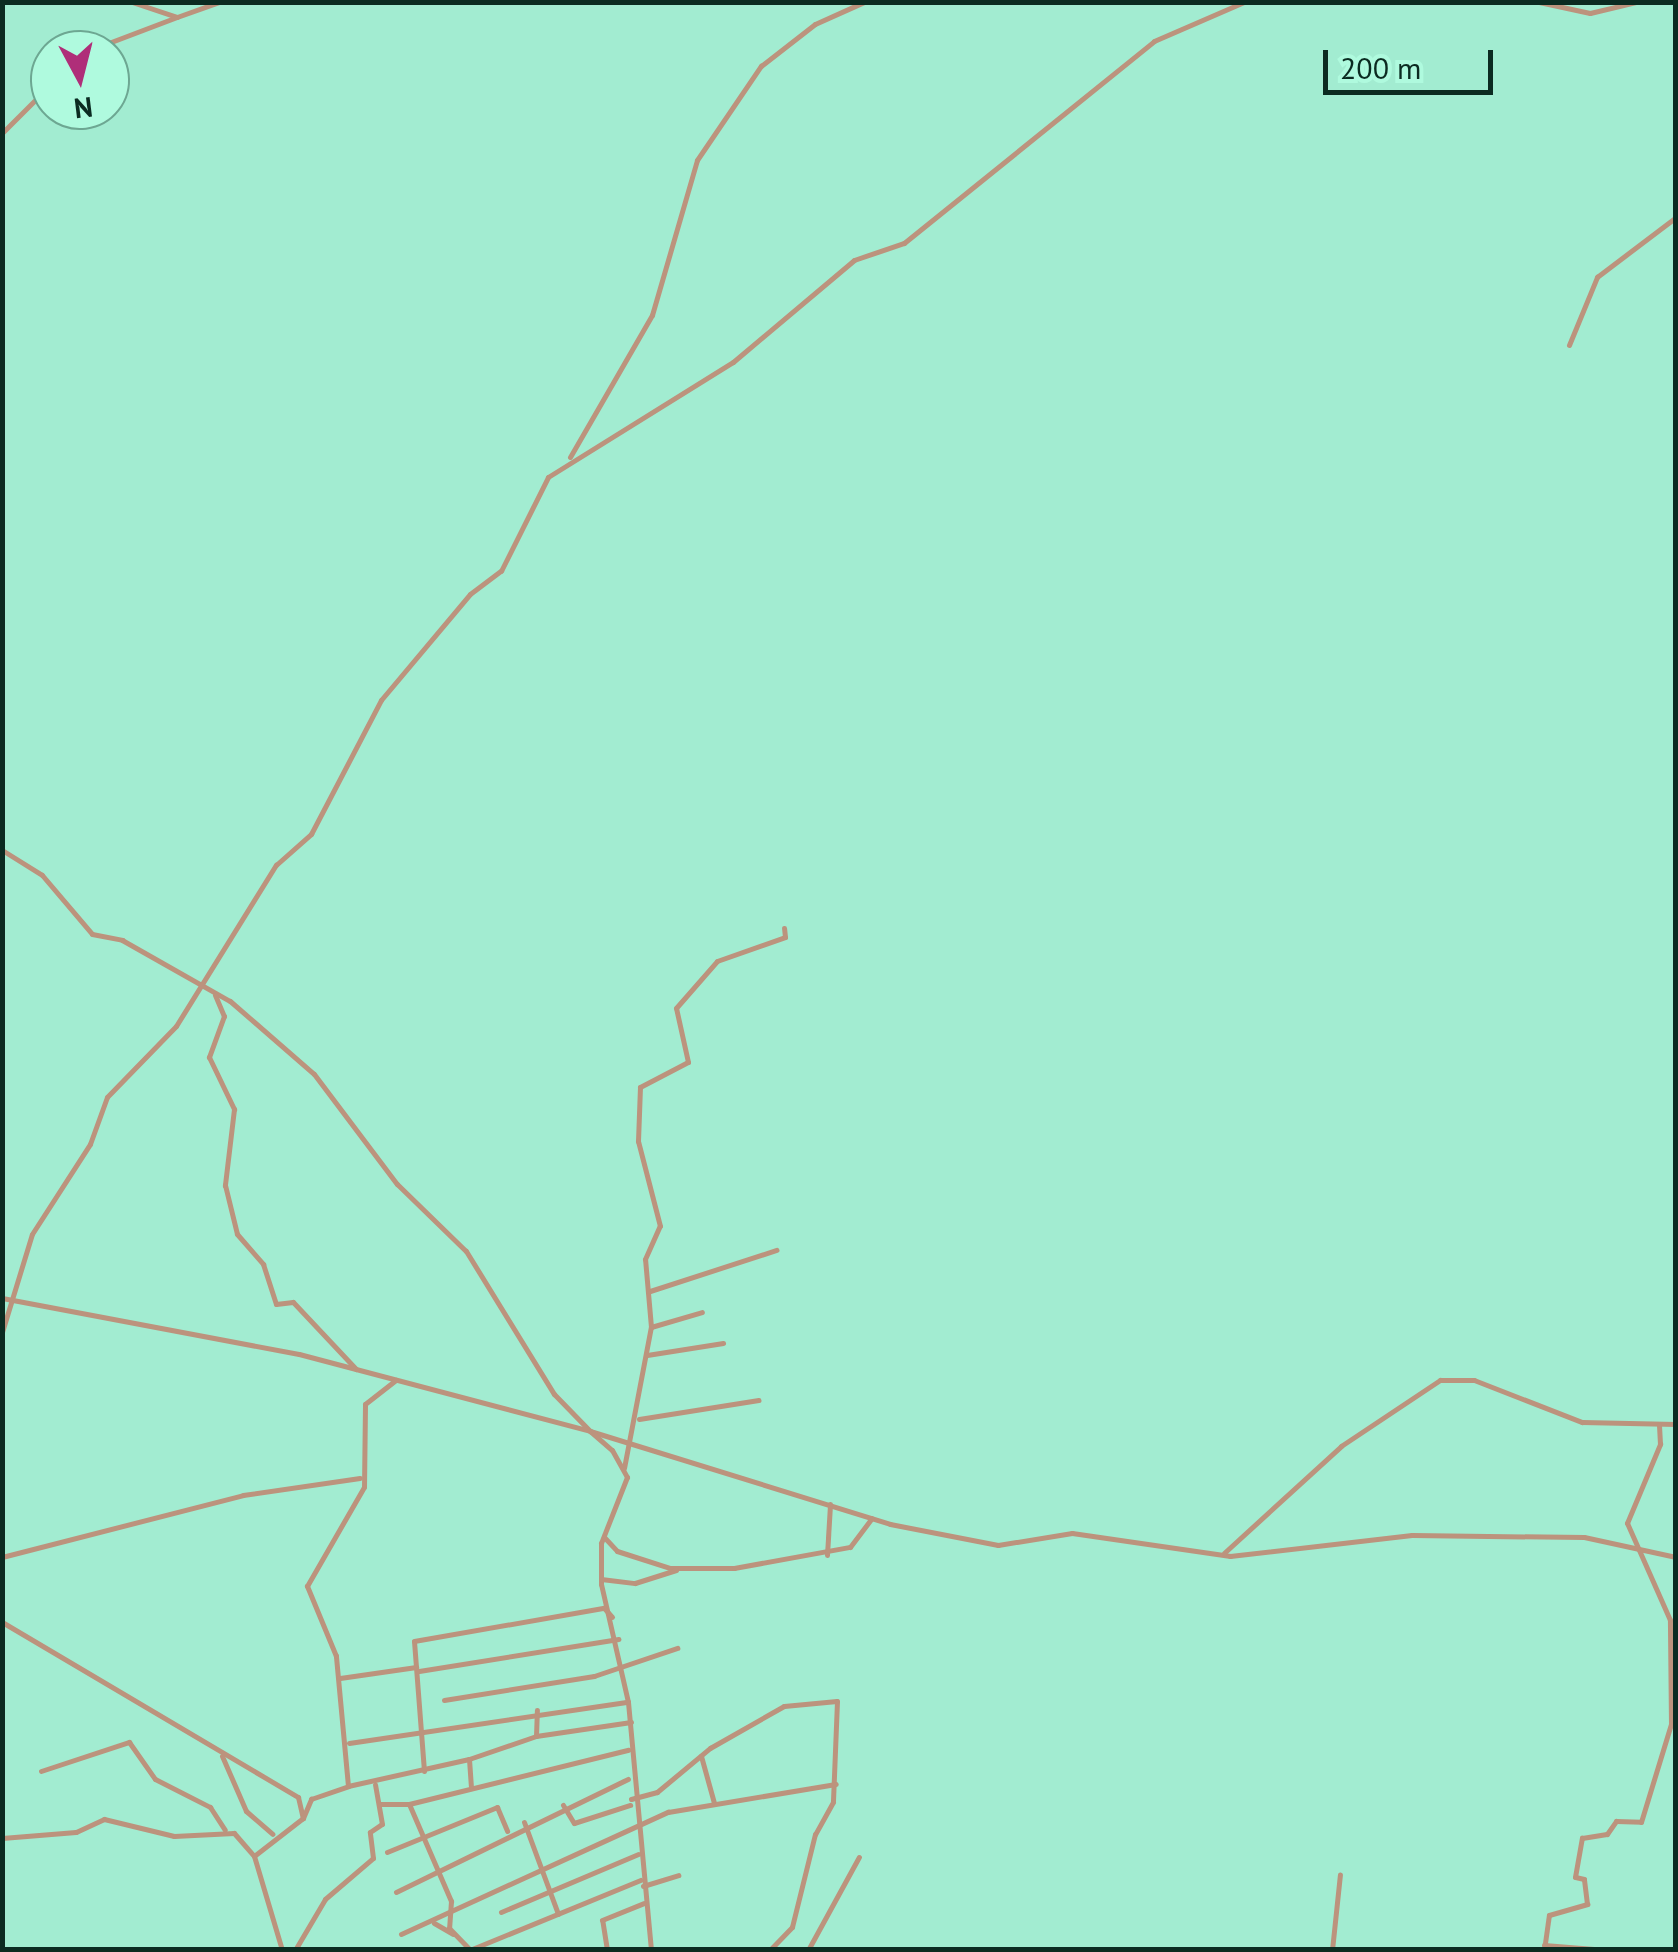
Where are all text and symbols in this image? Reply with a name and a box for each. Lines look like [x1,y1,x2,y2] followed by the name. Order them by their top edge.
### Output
[30,30,130,130] north arrow
[1328,30,1498,92] scale bar
[1340,48,1421,87] text: 200 m
[72,89,95,128] text: N

